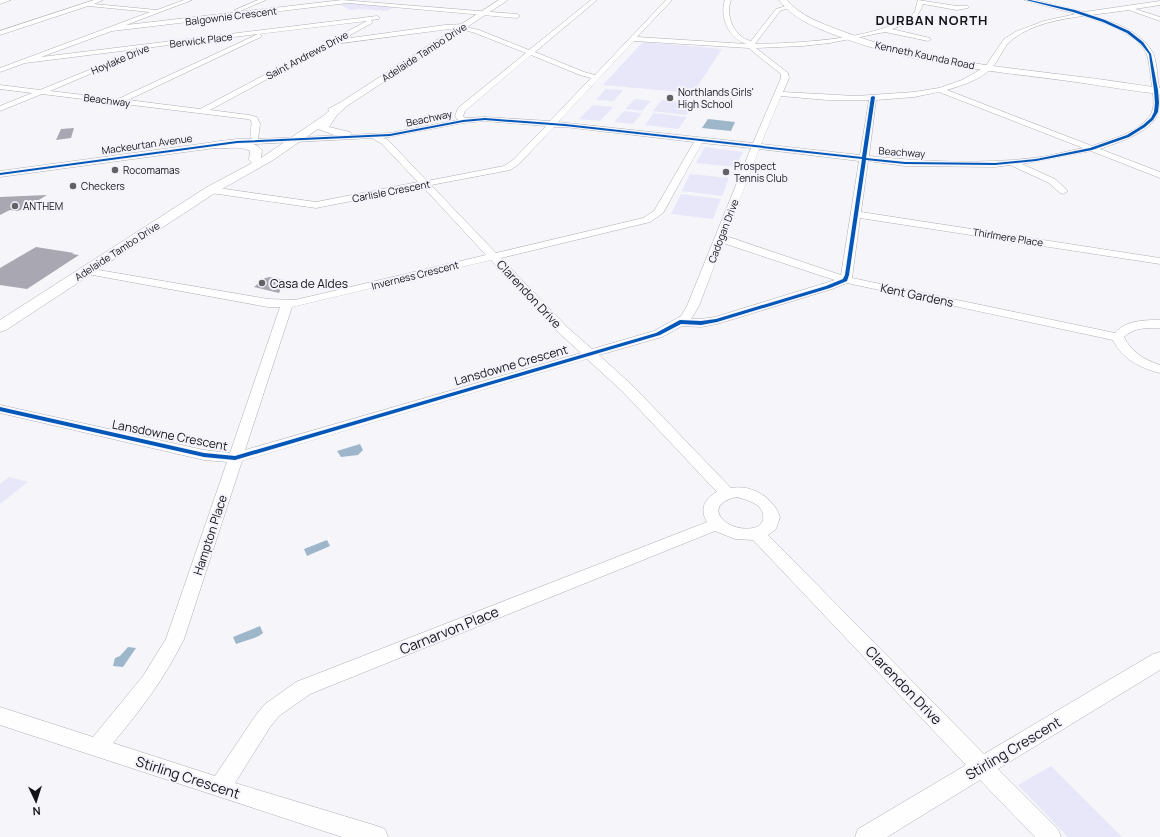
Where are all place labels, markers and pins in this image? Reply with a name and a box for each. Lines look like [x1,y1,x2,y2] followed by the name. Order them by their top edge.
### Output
[678,85,754,111] place label: Northlands Girls' High School
[665,93,675,103] marker: Northlands Girls' High School
[734,159,788,185] place label: Prospect Tennis Club
[123,163,180,177] place label: Rocomamas
[110,165,120,175] marker: Rocomamas
[721,167,731,177] marker: Prospect Tennis Club
[81,179,125,193] place label: Checkers
[68,181,78,191] marker: Checkers
[23,199,63,213] place label: ANTHEM
[10,201,20,211] marker: ANTHEM
[270,275,348,292] place label: Casa de Aldes
[257,278,267,288] marker: Casa de Aldes

